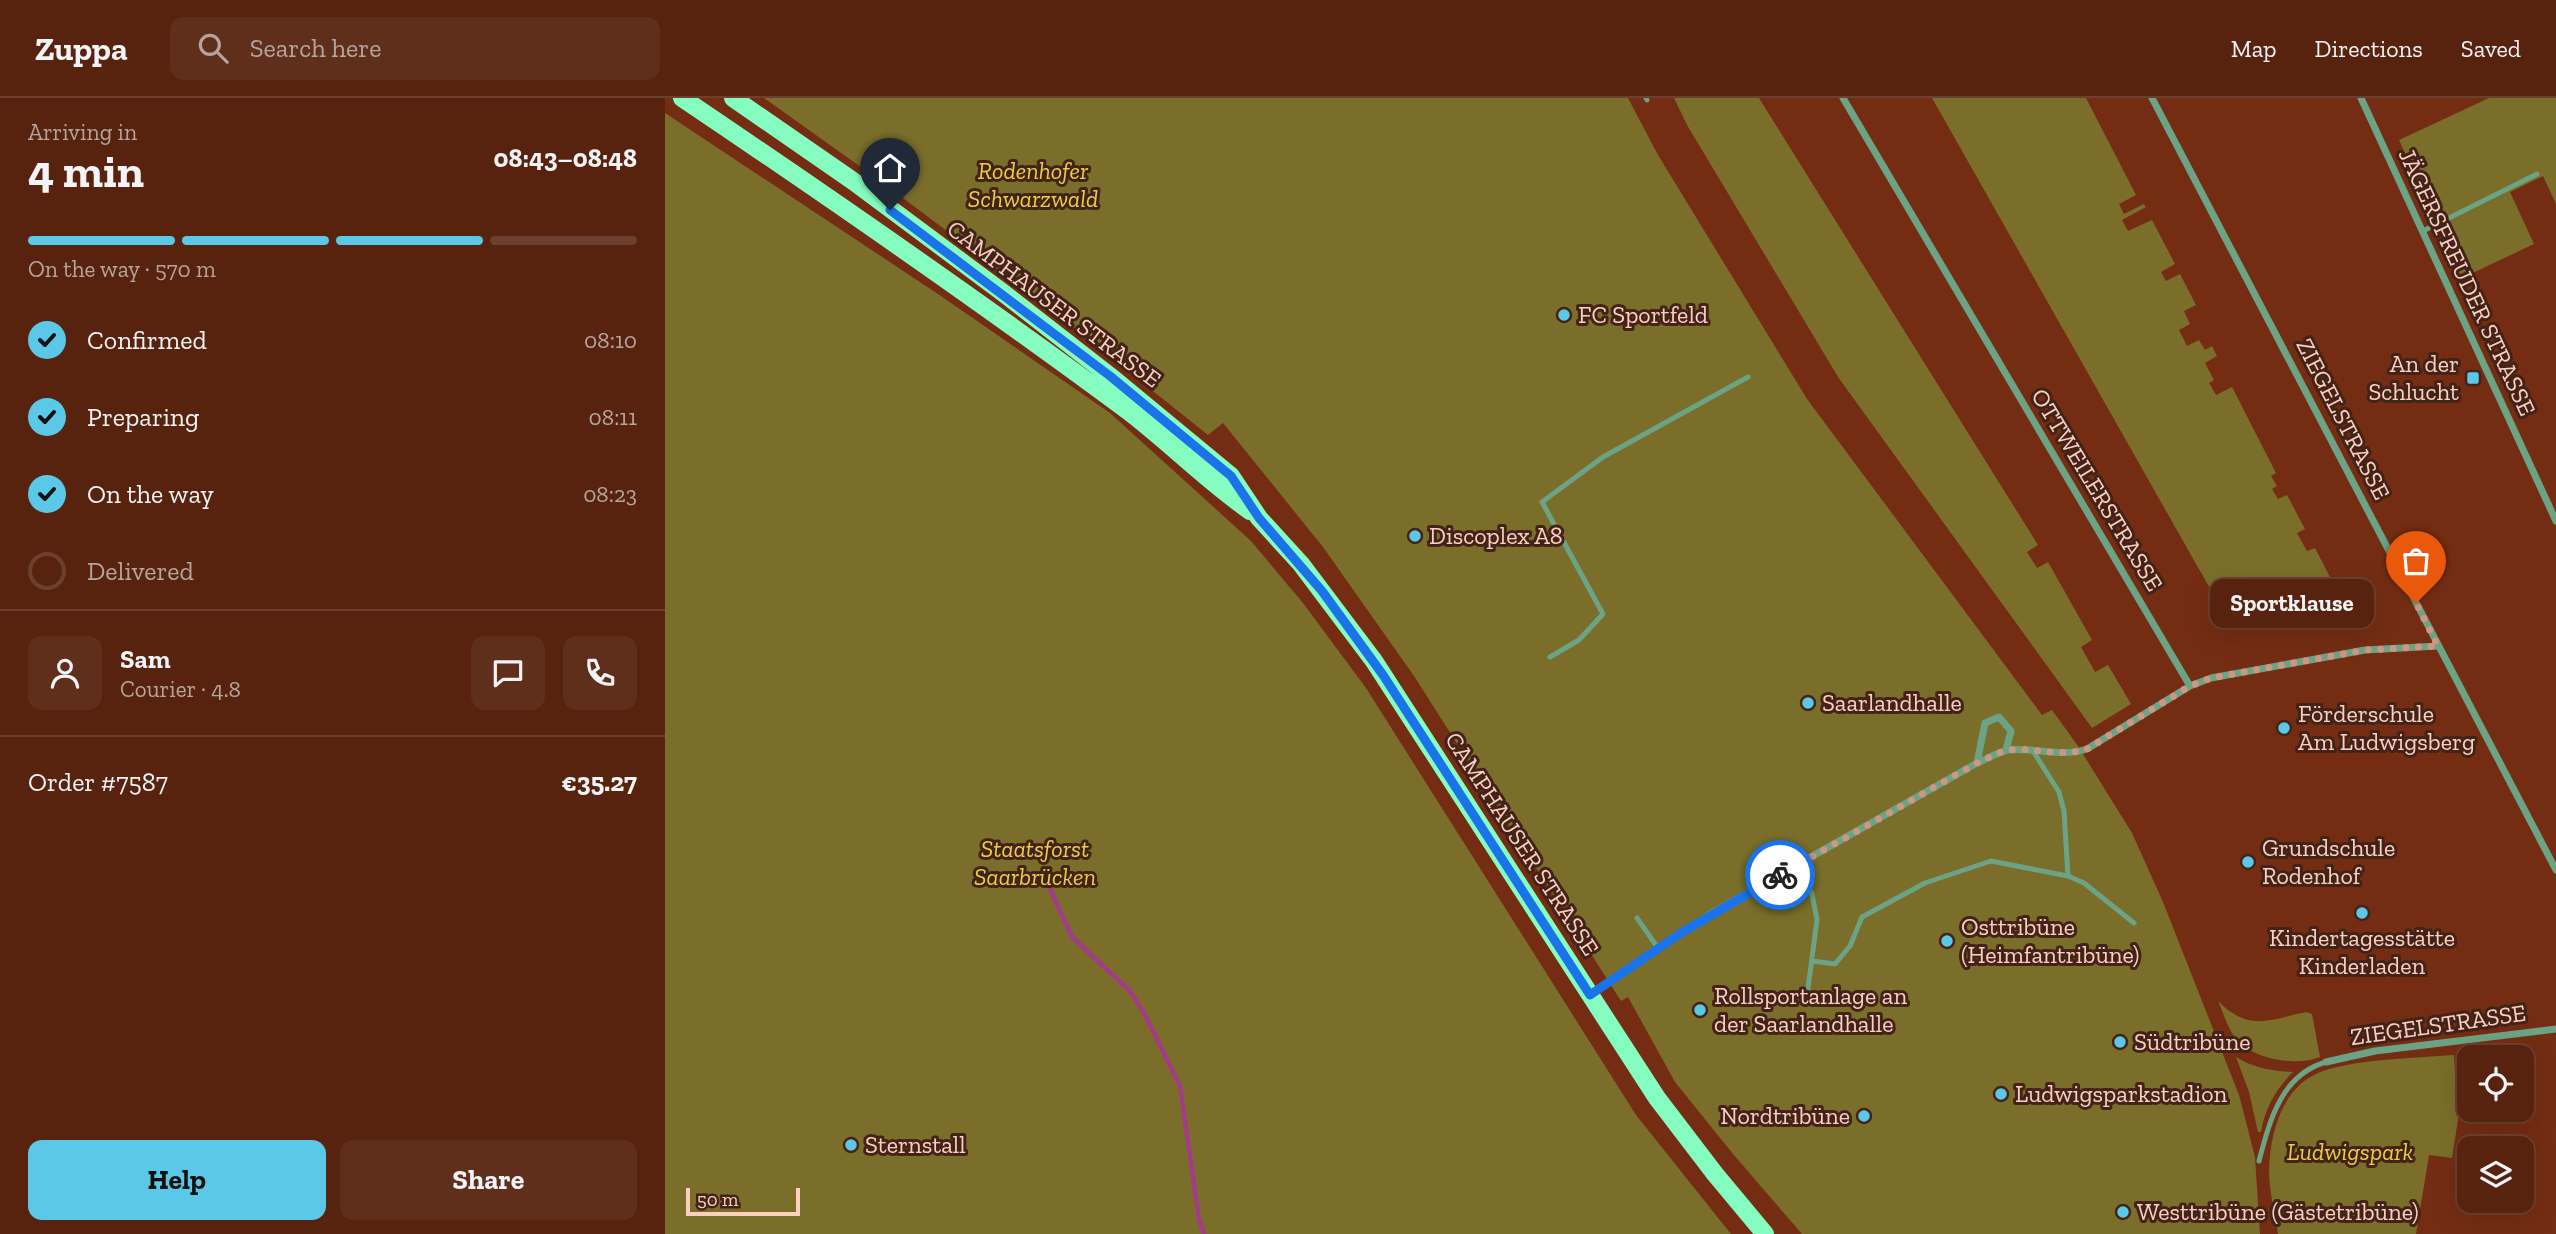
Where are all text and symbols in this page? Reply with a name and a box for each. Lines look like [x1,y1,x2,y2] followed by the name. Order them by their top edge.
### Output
[170,17,660,80] search box
[35,29,128,68] text: Zuppa
[194,29,232,67] icon: search
[250,32,381,64] text: Search here
[2231,34,2277,63] text: Map
[2315,34,2423,63] text: Directions
[2461,34,2521,63] text: Saved
[28,118,137,146] text: Arriving in
[860,138,920,210] pin
[494,142,637,174] text: 08:43–08:48
[2393,143,2542,420] street label: JÄGERSFREUDER STRASSE
[28,144,144,199] text: 4 min
[871,149,909,187] icon: home
[968,156,1098,213] park label: Rodenhofer Schwarzwald
[942,214,1167,394] street label: CAMPHAUSER STRASSE
[28,255,216,283] text: On the way · 570 m
[1578,300,1708,329] place label: FC Sportfeld
[1556,307,1572,323] marker: FC Sportfeld
[28,321,66,359] icon: check
[87,324,207,356] text: Confirmed
[584,326,637,354] text: 08:10
[2290,333,2397,504] street label: ZIEGELSTRASSE
[2368,349,2459,406] place label: An der Schlucht
[2465,370,2481,386] marker: An der Schlucht
[2025,383,2169,596] street label: OTTWEILERSTRASSE
[28,398,66,436] icon: check
[87,401,199,433] text: Preparing
[589,403,637,431] text: 08:11
[28,475,66,513] icon: check
[87,478,214,510] text: On the way
[583,480,637,508] text: 08:23
[1429,521,1563,550] place label: Discoplex A8
[1407,528,1423,544] marker: Discoplex A8
[2386,531,2446,603] pin
[2397,542,2435,580] icon: bag
[87,555,194,587] text: Delivered
[2209,578,2374,628] callout: Sportklause
[2230,589,2354,617] text: Sportklause
[28,636,102,710] button: person
[471,636,545,710] button: chat
[563,636,637,710] button: phone
[120,643,170,675] text: Sam
[120,675,241,703] text: Courier · 4.8
[1822,688,1962,717] place label: Saarlandhalle
[1800,695,1816,711] marker: Saarlandhalle
[2298,699,2475,756] place label: Förderschule Am Ludwigsberg
[2276,720,2292,736] marker: Förderschule Am Ludwigsberg
[1439,727,1606,961] street label: CAMPHAUSER STRASSE
[28,766,168,798] text: Order #7587
[561,766,637,798] text: €35.27
[2262,833,2395,890] place label: Grundschule Rodenhof
[974,834,1096,891] park label: Staatsforst Saarbrücken
[1745,840,1815,910] courier
[2240,854,2256,870] marker: Grundschule Rodenhof
[1761,856,1799,894] icon: bike
[2354,905,2370,921] marker: Kindertagesstätte Kinderladen
[1961,912,2139,969] place label: Osttribüne (Heimfantribüne)
[2269,923,2455,980] place label: Kindertagesstätte Kinderladen
[1939,933,1955,949] marker: Osttribüne (Heimfantribüne)
[1714,981,1907,1038] place label: Rollsportanlage an der Saarlandhalle
[2348,998,2528,1051] street label: ZIEGELSTRASSE
[1692,1002,1708,1018] marker: Rollsportanlage an der Saarlandhalle
[2134,1027,2251,1056] place label: Südtribüne
[2112,1034,2128,1050] marker: Südtribüne
[2457,1045,2534,1213] map controls
[2457,1045,2534,1122] button: locate
[2015,1079,2228,1108] place label: Ludwigsparkstadion
[1993,1086,2009,1102] marker: Ludwigsparkstadion
[1720,1101,1850,1130] place label: Nordtribüne
[1856,1108,1872,1124] marker: Nordtribüne
[865,1130,966,1159] place label: Sternstall
[2457,1136,2534,1213] button: layers
[843,1137,859,1153] marker: Sternstall
[2287,1137,2414,1166] park label: Ludwigspark
[28,1140,326,1220] button: Help
[340,1140,637,1220] button: Share
[686,1185,800,1217] scale bar
[697,1188,738,1211] text: 50 m
[2137,1197,2419,1226] place label: Westtribüne (Gästetribüne)
[2115,1204,2131,1220] marker: Westtribüne (Gästetribüne)

